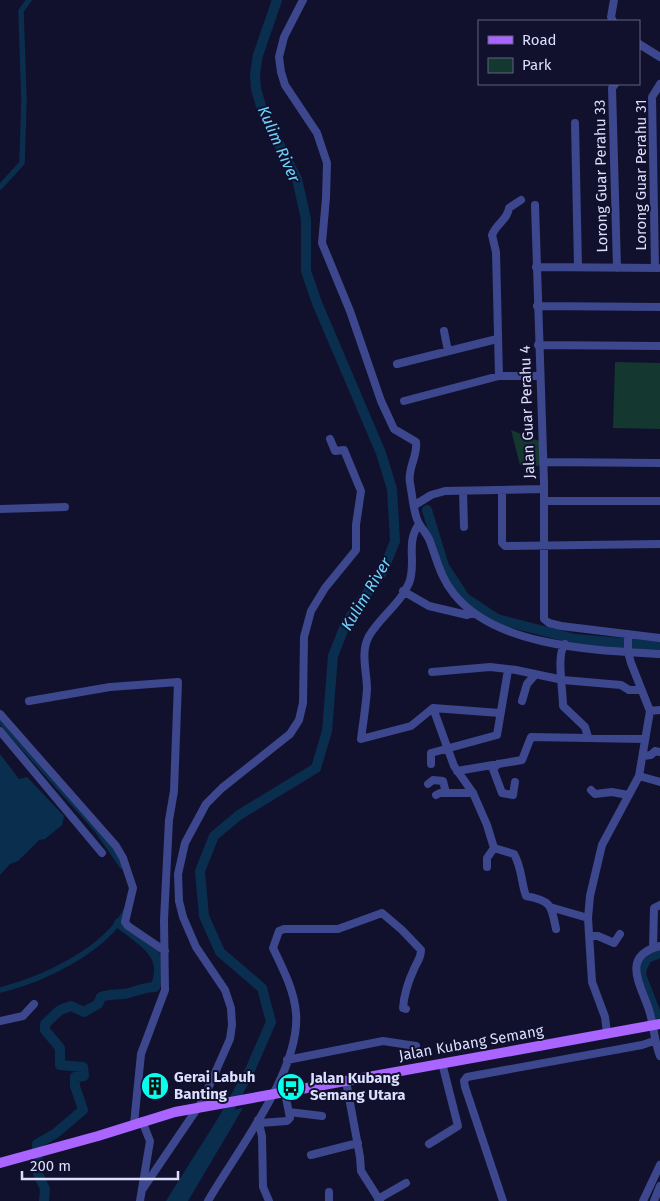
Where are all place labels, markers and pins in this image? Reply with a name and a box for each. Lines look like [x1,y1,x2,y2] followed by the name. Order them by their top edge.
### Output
[174,1068,255,1103] place label: Gerai Labuh Banting
[309,1069,406,1104] place label: Jalan Kubang Semang Utara
[140,1071,170,1101] building icon: Gerai Labuh Banting
[276,1072,306,1102] bus stop icon: Jalan Kubang Semang Utara

